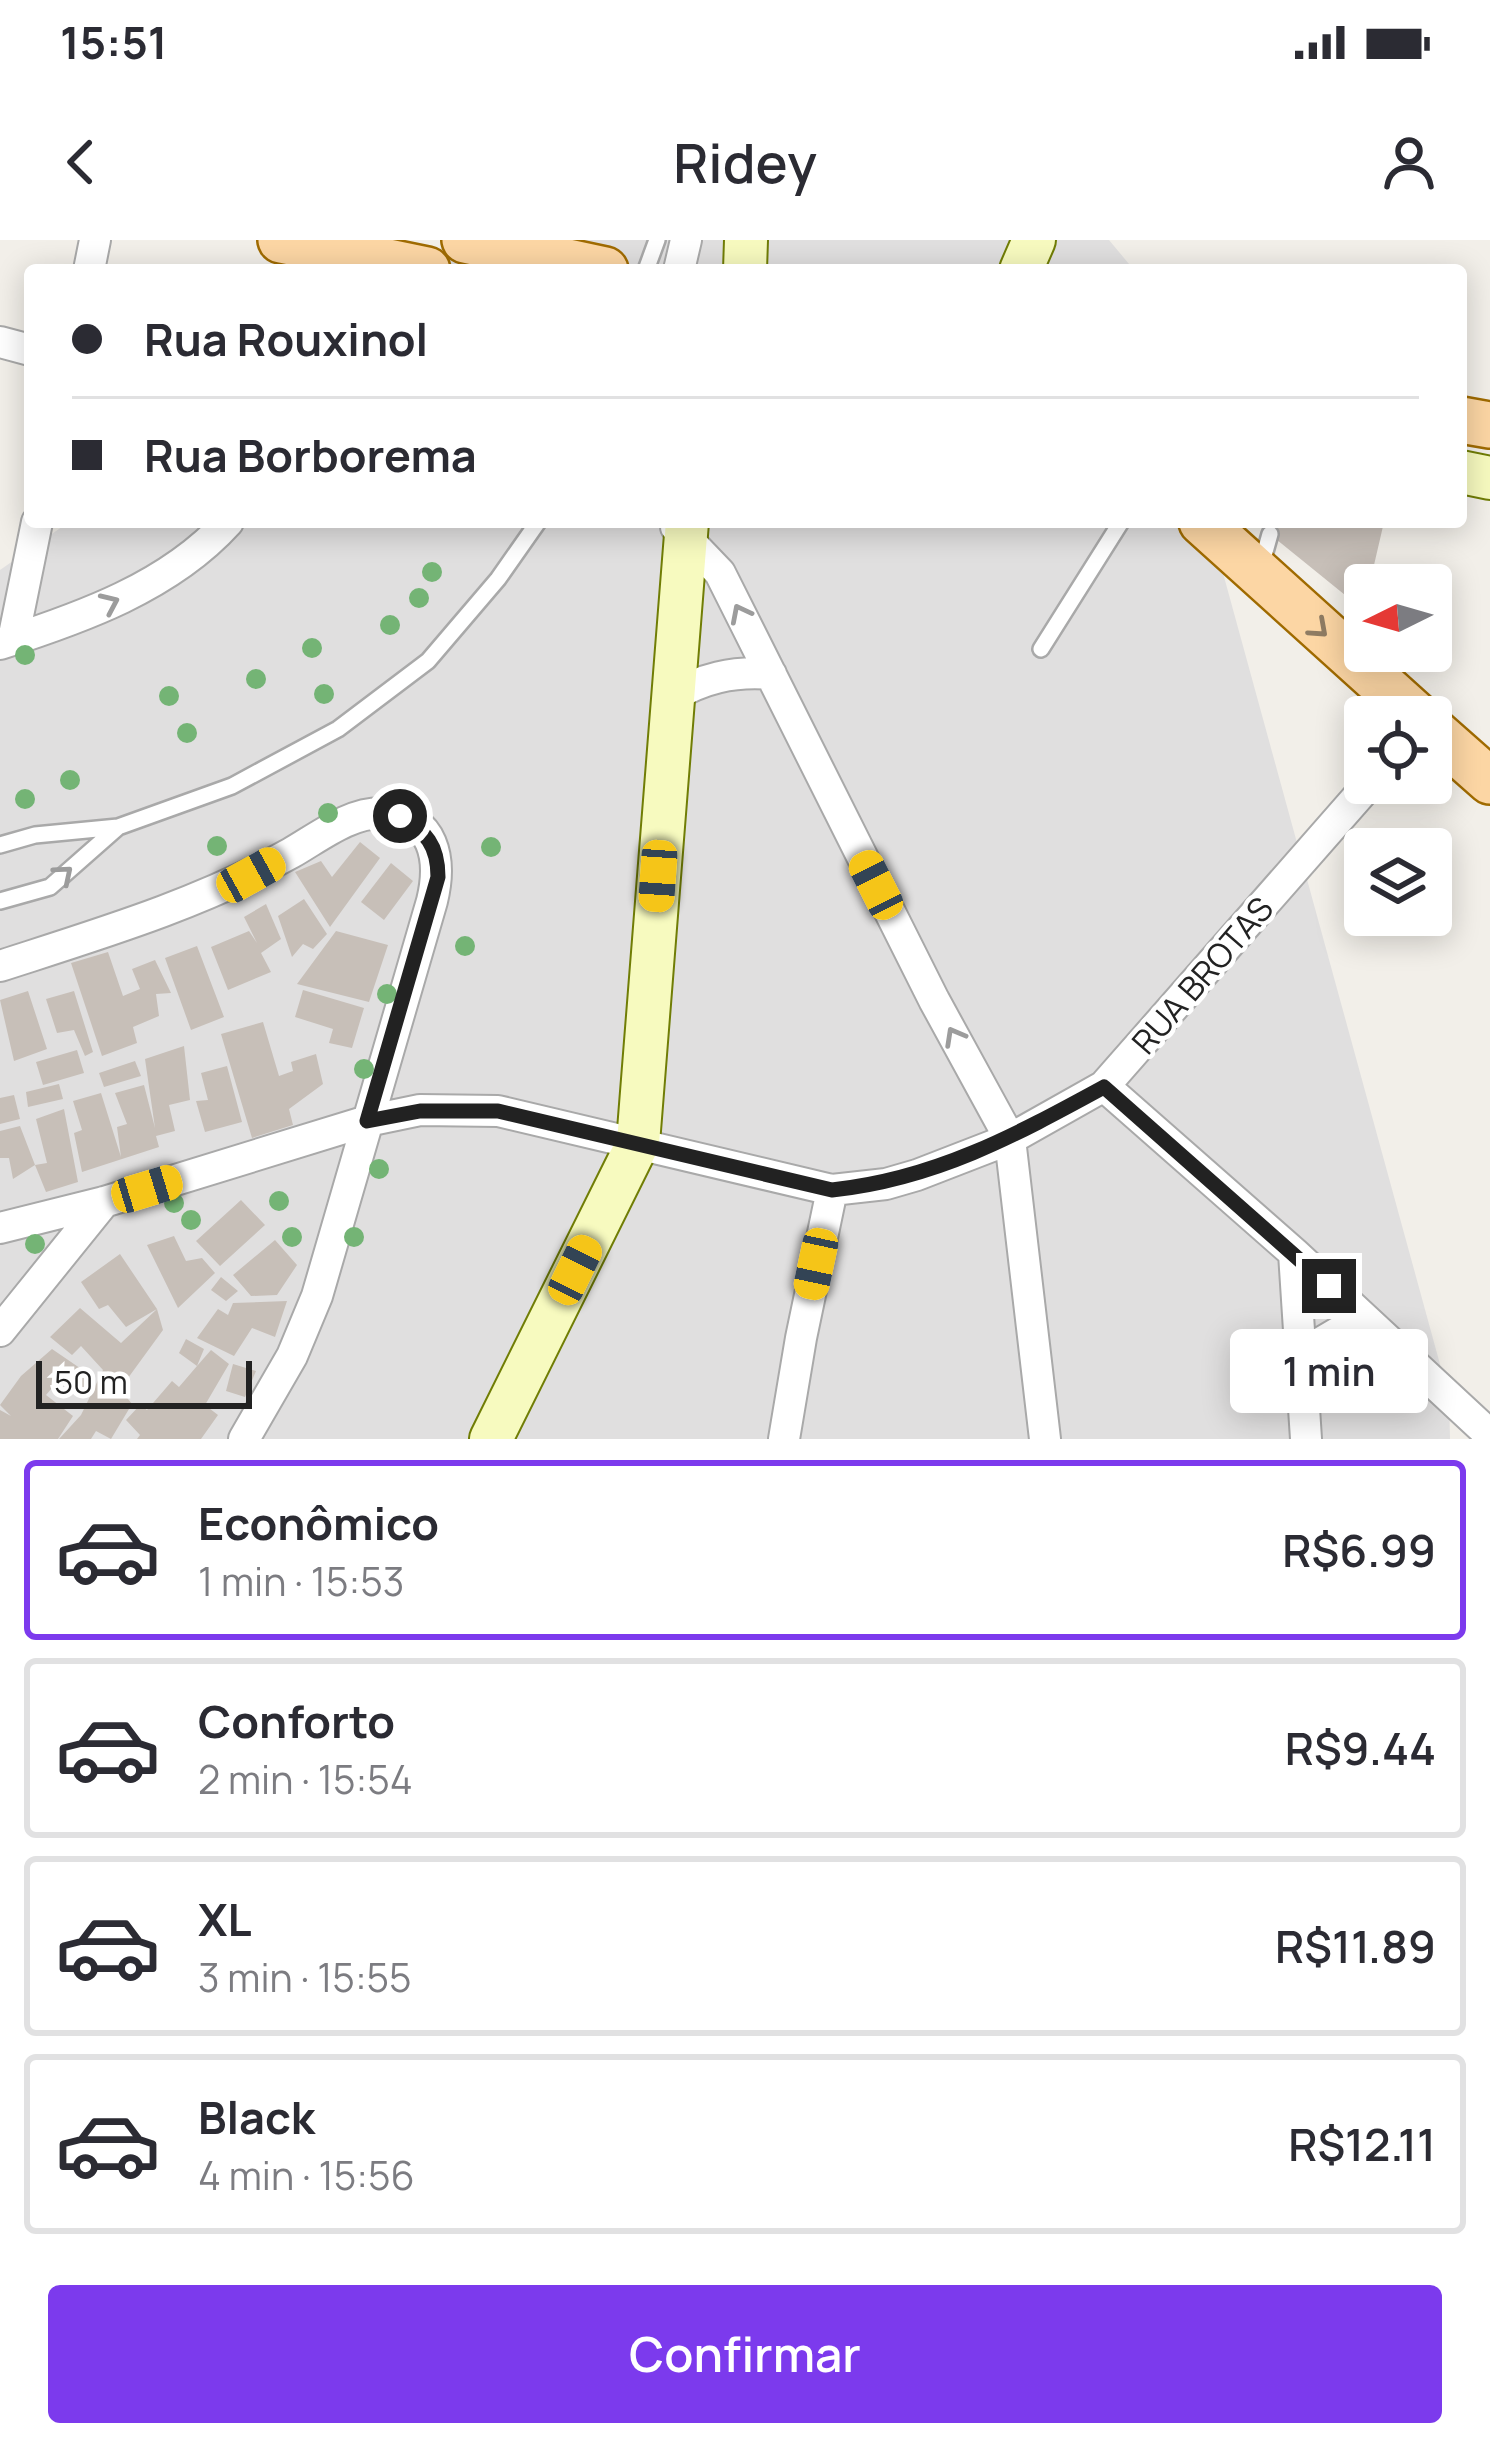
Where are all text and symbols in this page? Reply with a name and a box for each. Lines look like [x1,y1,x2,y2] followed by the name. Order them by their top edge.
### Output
[60,11,168,73] text: 15:51
[673,125,817,199] text: Ridey
[48,129,114,195] icon: back
[1376,129,1442,195] icon: person
[144,308,428,370] text: Rua Rouxinol
[144,424,477,486] text: Rua Borborema
[1344,564,1452,672] north arrow
[1344,564,1452,936] map controls
[97,594,119,617] one-way arrow
[730,604,754,625] one-way arrow
[1306,615,1327,636] one-way arrow
[1344,696,1452,804] button: locate
[373,789,427,843] route start
[1344,828,1452,936] button: layers
[638,839,678,913] car
[211,842,291,908] car
[844,845,908,925] car
[50,866,72,888] one-way arrow
[1121,887,1283,1063] street label: RUA BROTAS
[945,1027,968,1049] one-way arrow
[107,1161,187,1217] car
[791,1225,841,1303] car
[543,1230,607,1310] car
[1302,1259,1356,1313] route end
[1230,1328,1428,1412] callout: 1 min
[1283,1344,1375,1398] text: 1 min
[36,1355,252,1408] scale bar
[54,1359,128,1404] text: 50 m
[198,1492,439,1554] text: Econômico
[54,1496,162,1604] icon: car
[1282,1519,1436,1581] text: R$6.99
[198,1554,404,1608] text: 1 min · 15:53
[198,1690,395,1752] text: Conforto
[54,1694,162,1802] icon: car
[1285,1717,1436,1779] text: R$9.44
[198,1752,413,1806] text: 2 min · 15:54
[198,1888,252,1950] text: XL
[54,1892,162,2000] icon: car
[1275,1915,1436,1977] text: R$11.89
[198,1950,412,2004] text: 3 min · 15:55
[198,2086,315,2148] text: Black
[54,2090,162,2198] icon: car
[1288,2113,1436,2175] text: R$12.11
[198,2148,415,2202] text: 4 min · 15:56
[48,2285,1442,2423] button: Confirmar

